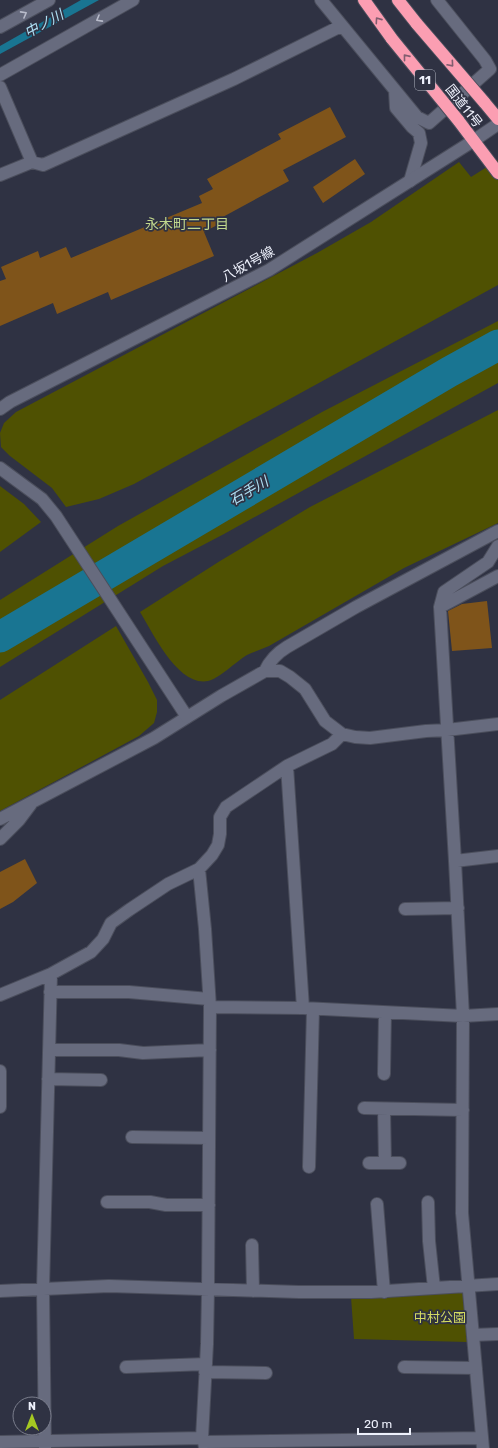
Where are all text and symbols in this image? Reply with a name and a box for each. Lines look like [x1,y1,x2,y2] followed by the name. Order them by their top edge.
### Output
[22,5,68,42] water label: 中ノ川
[20,11,27,18] one-way arrow
[96,15,103,22] one-way arrow
[376,17,383,24] one-way arrow
[404,55,411,62] one-way arrow
[447,59,454,66] one-way arrow
[415,70,435,90] road number: 11
[443,82,485,130] street label: 国道11号
[145,216,229,233] district label: 永木町二丁目
[219,243,277,285] street label: 八坂1号線
[227,472,273,509] water label: 石手川
[414,1310,466,1325] park label: 中村公園
[12,1396,52,1436] north arrow
[28,1400,36,1413] text: N
[358,1410,410,1436] scale bar
[364,1417,392,1431] text: 20 m

